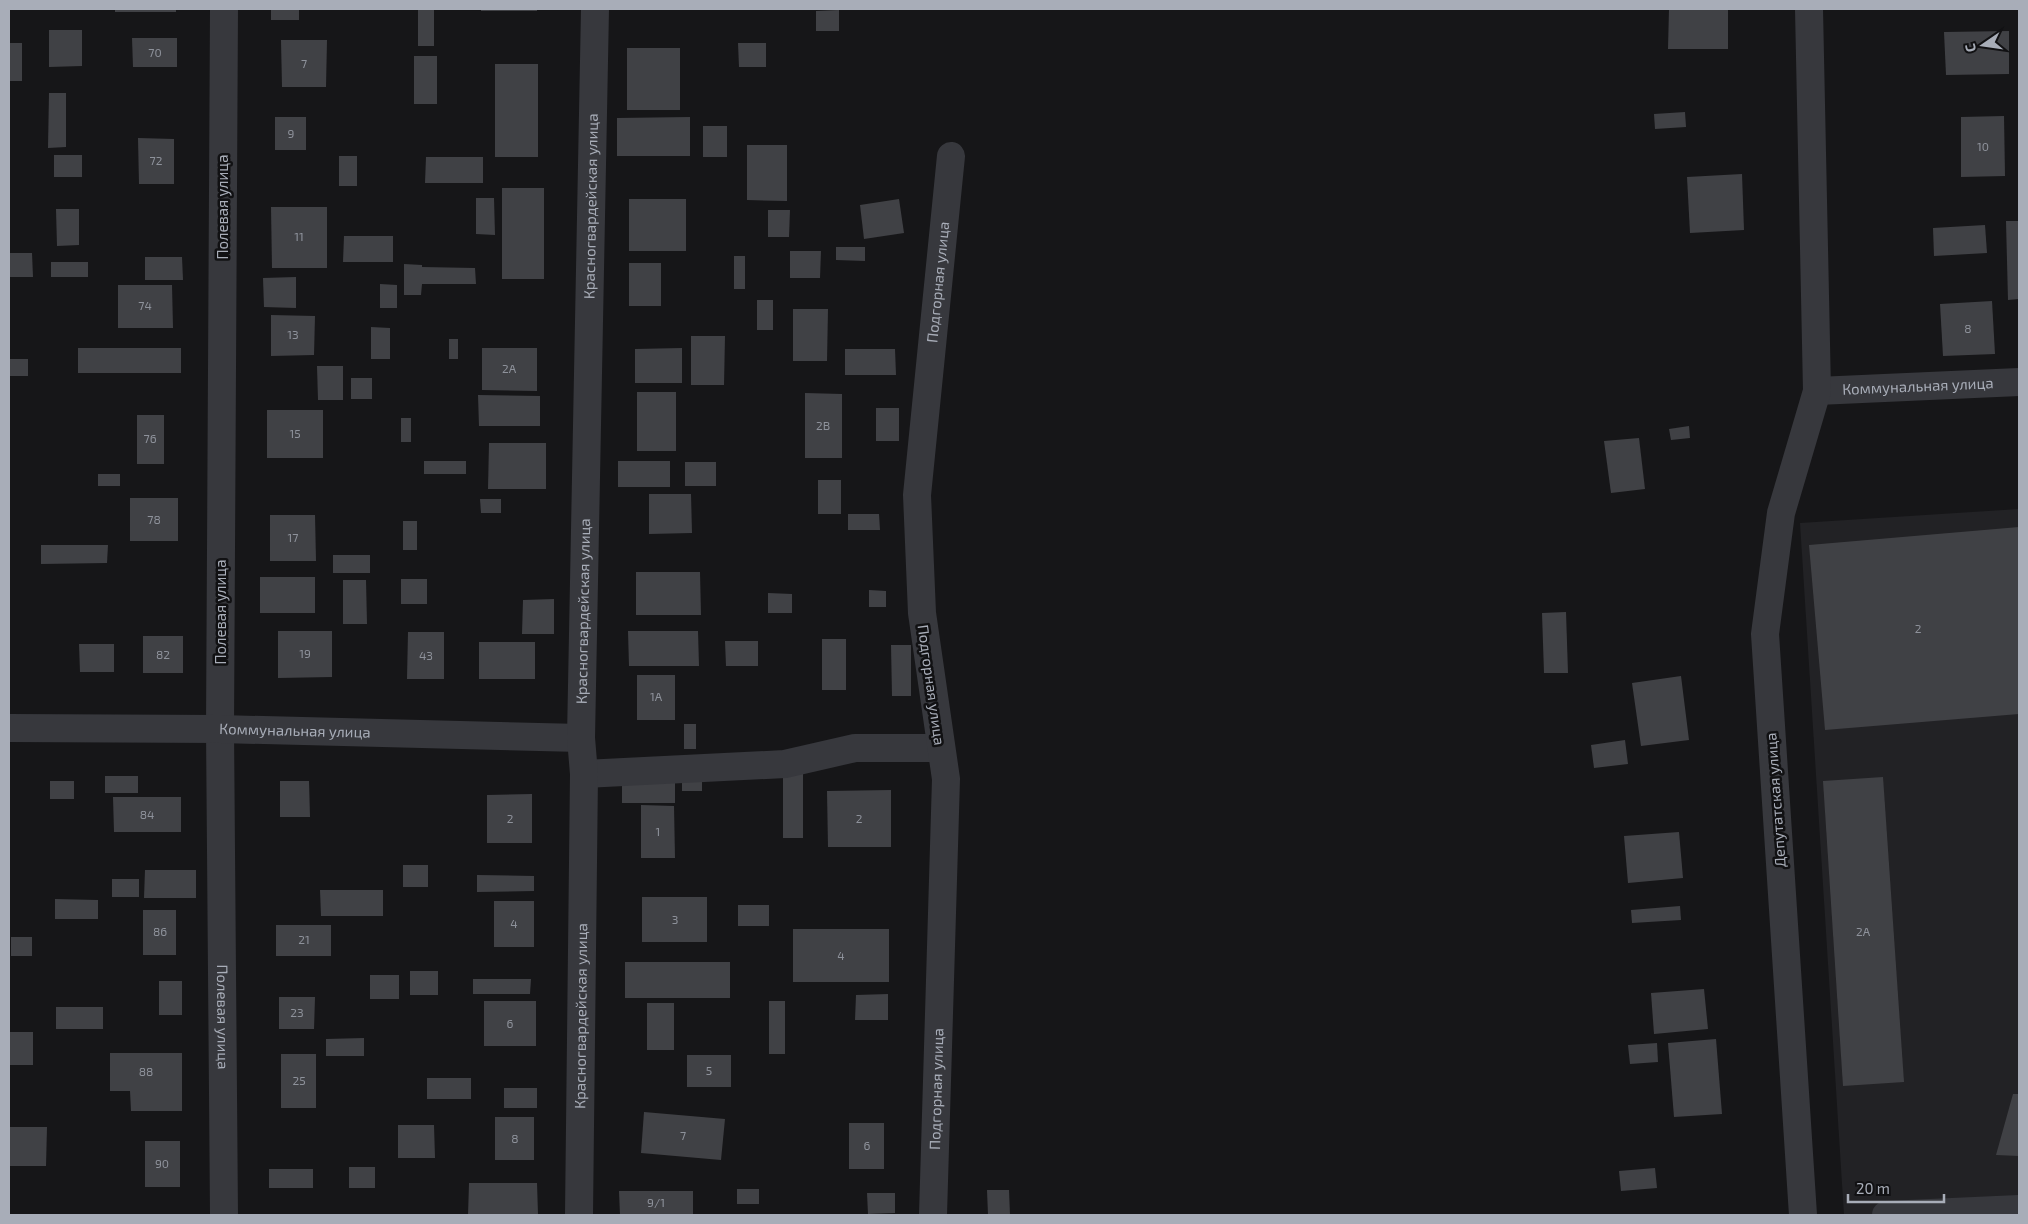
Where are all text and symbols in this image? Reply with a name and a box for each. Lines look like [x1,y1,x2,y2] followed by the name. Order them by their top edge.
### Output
[1958,20,2008,70] north arrow
[1961,42,1979,54] text: С
[148,45,162,59] house number: 70
[301,56,307,70] house number: 7
[579,113,601,299] street label: Красногвардейская улица
[288,126,295,140] house number: 9
[1977,139,1989,153] house number: 10
[150,153,163,167] house number: 72
[213,155,232,260] street label: Полевая улица
[922,220,952,344] street label: Подгорная улица
[294,229,304,243] house number: 11
[138,298,152,312] house number: 74
[1964,321,1972,335] house number: 8
[287,327,299,341] house number: 13
[502,361,517,375] house number: 2А
[1842,373,1994,398] street label: Коммунальная улица
[816,418,830,432] house number: 2В
[289,426,301,440] house number: 15
[143,431,157,445] house number: 76
[147,512,161,526] house number: 78
[572,518,594,704] street label: Красногвардейская улица
[288,530,298,544] house number: 17
[211,560,230,665] street label: Полевая улица
[1915,621,1922,635] house number: 2
[914,623,949,747] street label: Подгорная улица
[299,646,311,660] house number: 19
[156,647,170,661] house number: 82
[419,648,433,662] house number: 43
[650,689,663,703] house number: 1А
[219,719,371,741] street label: Коммунальная улица
[1761,732,1790,868] street label: Депутатская улица
[140,807,154,821] house number: 84
[507,811,514,825] house number: 2
[856,811,863,825] house number: 2
[656,824,660,838] house number: 1
[672,912,678,926] house number: 3
[510,916,518,930] house number: 4
[570,923,591,1109] street label: Красногвардейская улица
[153,924,167,938] house number: 86
[1856,924,1871,938] house number: 2А
[298,932,310,946] house number: 21
[837,948,845,962] house number: 4
[213,964,233,1070] street label: Полевая улица
[290,1005,304,1019] house number: 23
[507,1016,514,1030] house number: 6
[925,1028,947,1150] street label: Подгорная улица
[706,1063,712,1077] house number: 5
[139,1064,153,1078] house number: 88
[292,1073,306,1087] house number: 25
[680,1128,686,1142] house number: 7
[511,1131,519,1145] house number: 8
[864,1138,871,1152] house number: 6
[155,1156,169,1170] house number: 90
[1848,1172,1944,1204] scale bar
[1856,1179,1890,1197] text: 20 m
[647,1195,665,1209] house number: 9/1

